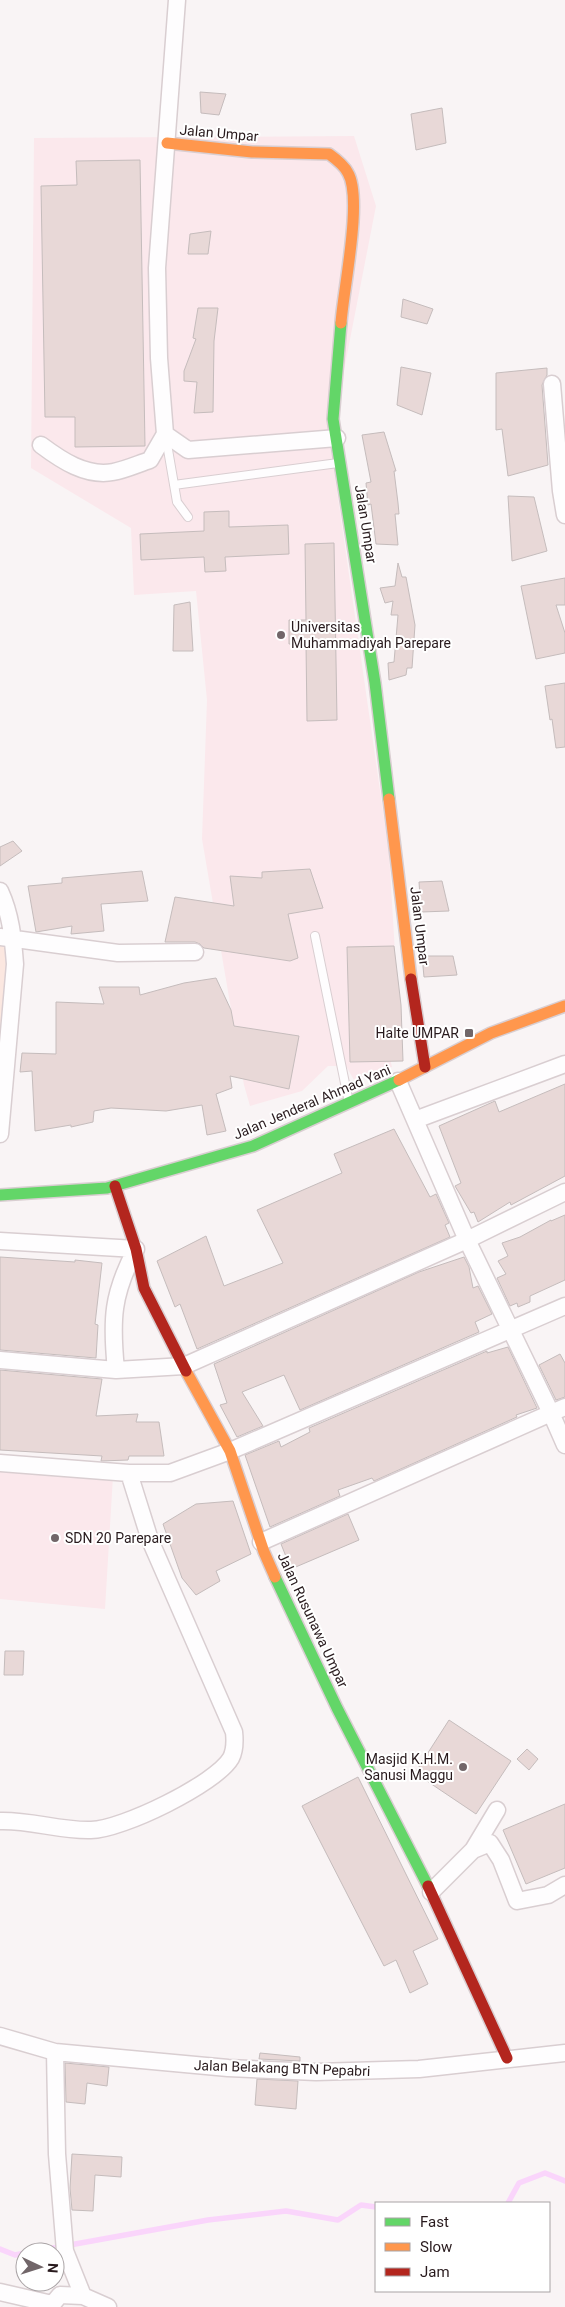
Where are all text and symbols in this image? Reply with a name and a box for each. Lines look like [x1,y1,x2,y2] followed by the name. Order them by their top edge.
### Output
[179,122,259,144] street label: Jalan Umpar
[352,484,380,565] street label: Jalan Umpar
[291,619,451,651] place label: Universitas Muhammadiyah Parepare
[275,629,287,641] marker: Universitas Muhammadiyah Parepare
[407,886,433,967] street label: Jalan Umpar
[376,1025,459,1041] place label: Halte UMPAR
[463,1027,475,1039] marker: Halte UMPAR
[231,1062,393,1142] street label: Jalan Jenderal Ahmad Yani
[65,1530,171,1546] place label: SDN 20 Parepare
[49,1532,61,1544] marker: SDN 20 Parepare
[275,1550,352,1690] street label: Jalan Rusunawa Umpar
[364,1751,453,1783] place label: Masjid K.H.M. Sanusi Maggu
[457,1761,469,1773] marker: Masjid K.H.M. Sanusi Maggu
[194,2057,370,2079] street label: Jalan Belakang BTN Pepabri
[375,2202,550,2292] legend
[420,2213,449,2231] text: Fast
[420,2238,452,2256] text: Slow
[15,2242,65,2292] north arrow
[45,2262,61,2273] text: N
[420,2263,450,2281] text: Jam

